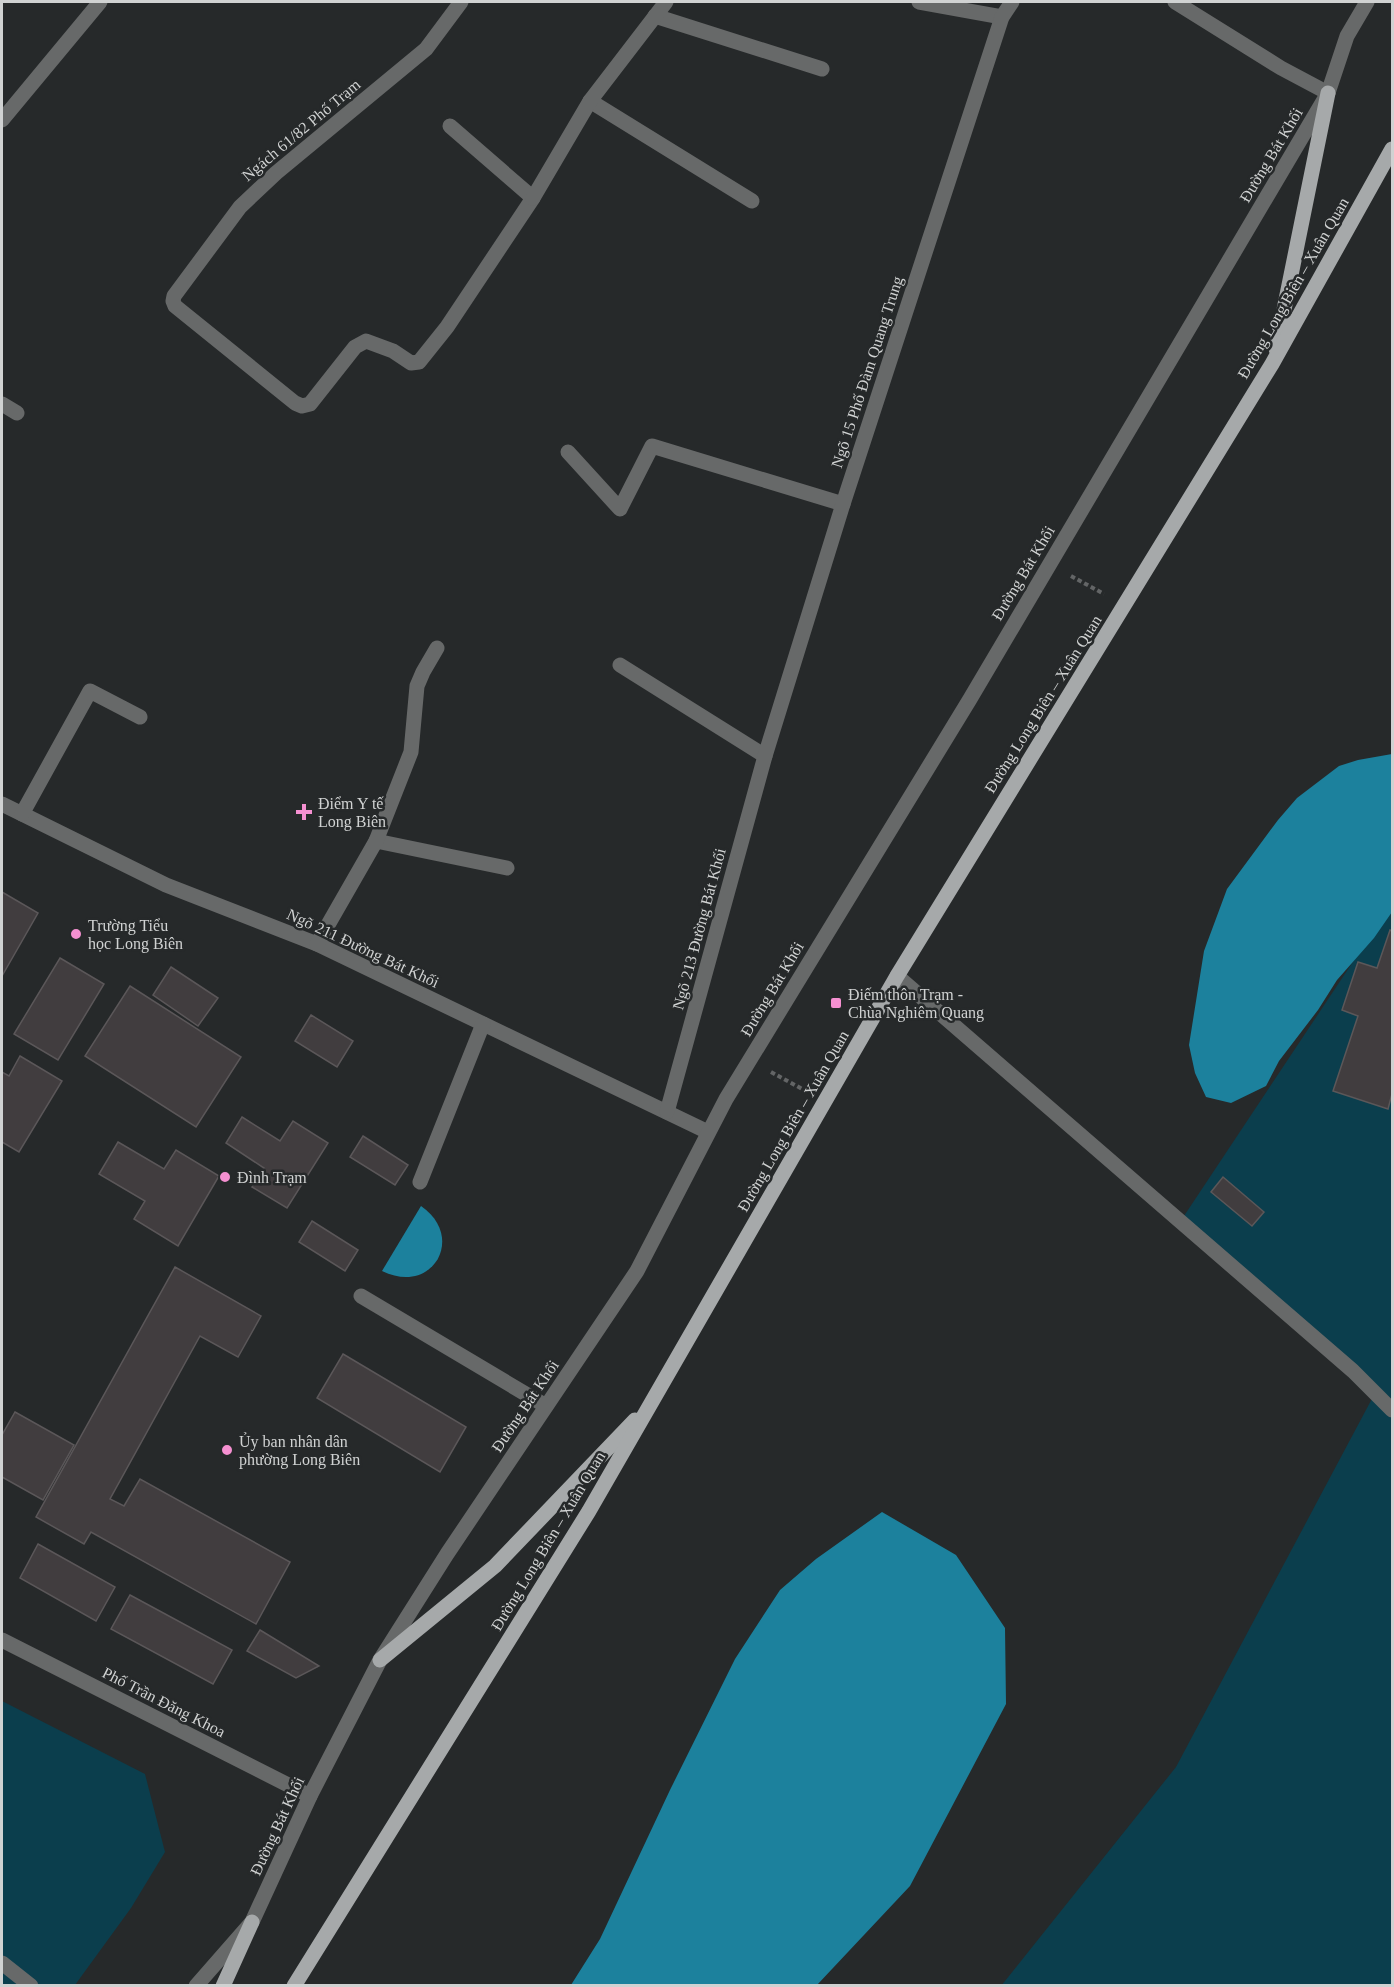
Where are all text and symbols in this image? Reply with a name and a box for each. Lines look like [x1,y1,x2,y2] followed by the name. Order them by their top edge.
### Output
[239,75,365,185] street label: Ngách 61/82 Phố Trạm
[1236,104,1307,206] street label: Đường Bát Khối
[1234,195,1353,382] street label: Đường Long Biên – Xuân Quan
[828,274,907,470] street label: Ngõ 15 Phố Đàm Quang Trung
[988,522,1059,624] street label: Đường Bát Khối
[981,612,1106,796] street label: Đường Long Biên – Xuân Quan
[318,795,386,831] place label: Điểm Y tế Long Biên
[295,803,313,821] marker: Điểm Y tế Long Biên
[669,846,730,1012] street label: Ngõ 213 Đường Bát Khối
[284,905,442,992] street label: Ngõ 211 Đường Bát Khối
[88,917,183,953] place label: Trường Tiểu học Long Biên
[69,927,83,941] marker: Trường Tiểu học Long Biên
[737,938,808,1040] street label: Đường Bát Khối
[848,986,984,1022] place label: Điếm thôn Trạm - Chùa Nghiêm Quang
[829,996,843,1010] marker: Điếm thôn Trạm - Chùa Nghiêm Quang
[734,1028,853,1215] street label: Đường Long Biên – Xuân Quan
[237,1169,307,1186] place label: Đình Trạm
[218,1170,232,1184] marker: Đình Trạm
[488,1356,563,1456] street label: Đường Bát Khối
[239,1432,360,1469] place label: Ủy ban nhân dân phường Long Biên
[220,1443,234,1457] marker: Ủy ban nhân dân phường Long Biên
[488,1448,609,1634] street label: Đường Long Biên – Xuân Quan
[99,1664,228,1741] street label: Phố Trần Đăng Khoa
[247,1773,308,1878] street label: Đường Bát Khối

